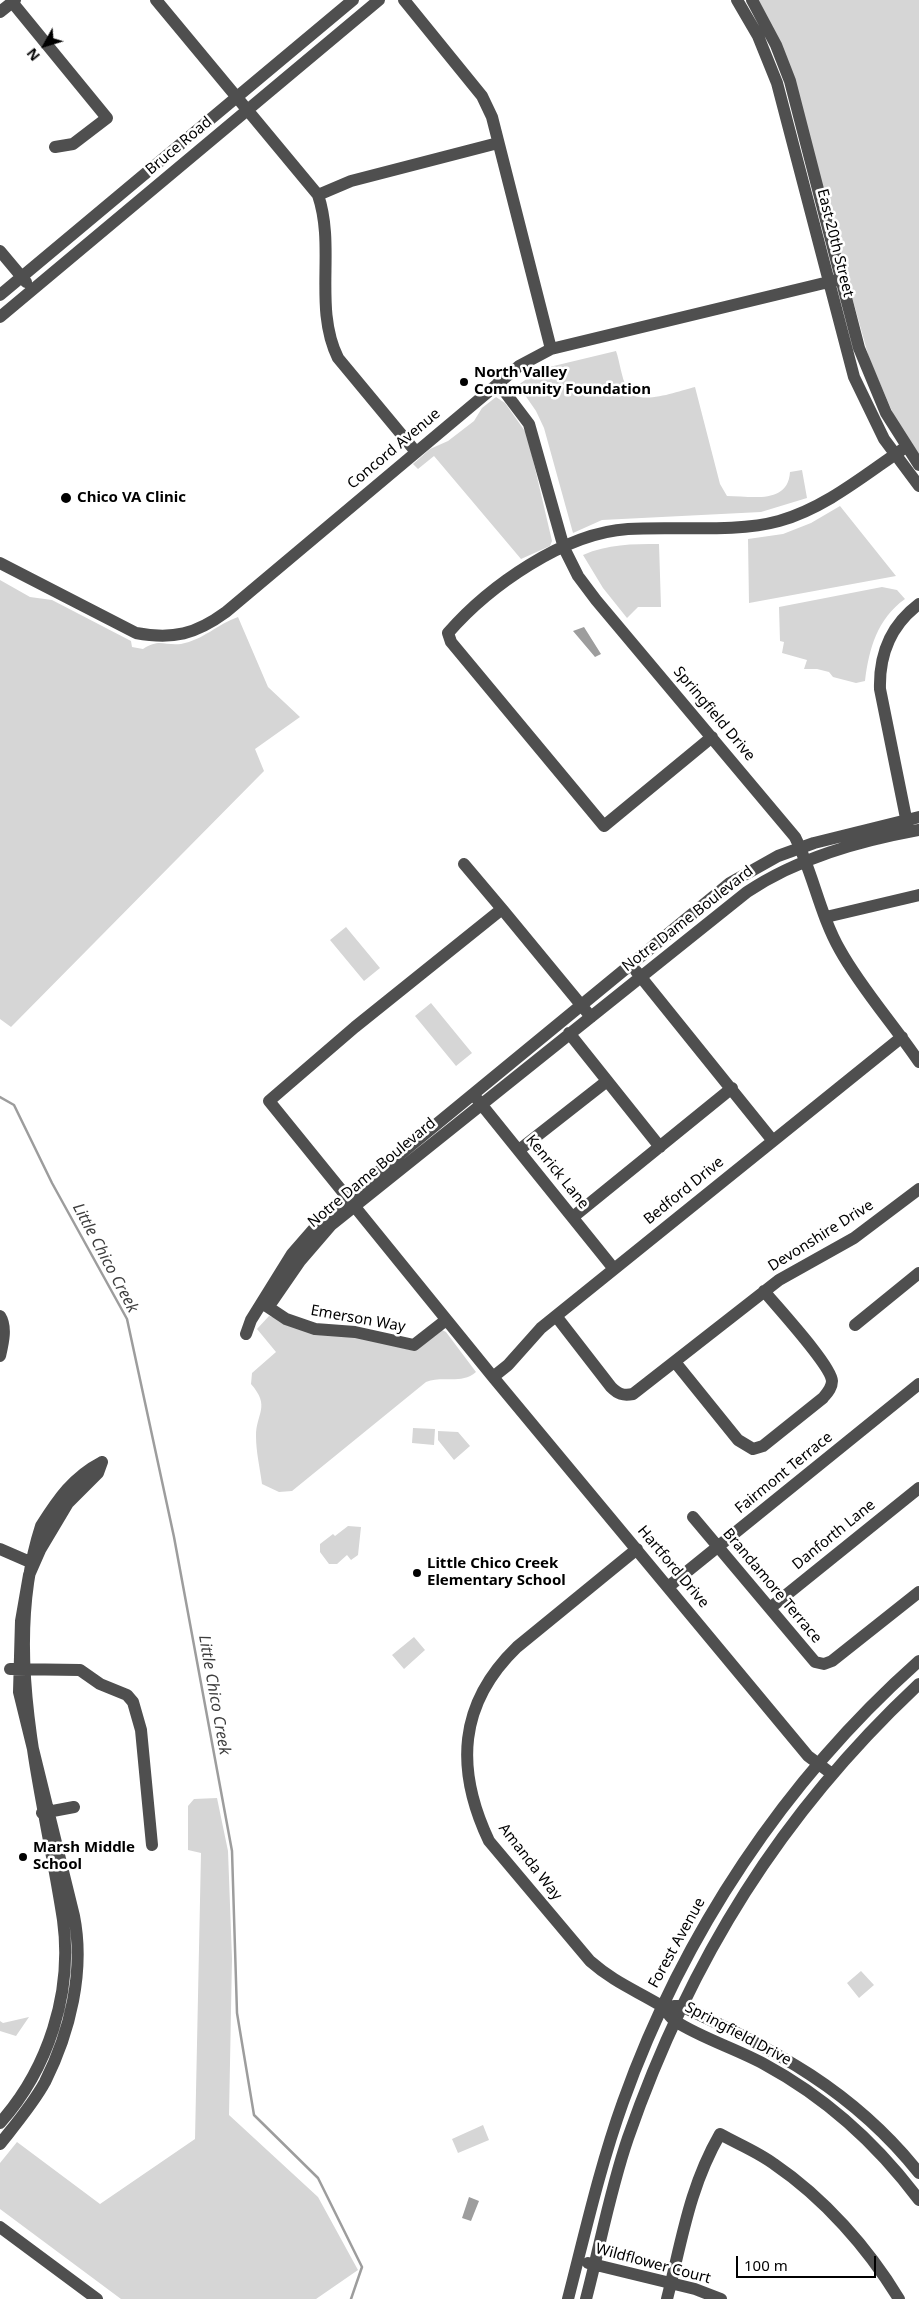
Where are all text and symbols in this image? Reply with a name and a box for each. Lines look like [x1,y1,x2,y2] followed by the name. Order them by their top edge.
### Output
[20,20,70,70] north arrow
[22,44,44,65] text: N
[142,113,216,179] street label: Bruce Road
[813,187,857,299] street label: East 20th Street
[474,364,651,399] place label: North Valley Community Foundation
[458,376,470,388] marker: North Valley Community Foundation
[344,405,444,493] street label: Concord Avenue
[77,489,186,507] place label: Chico VA Clinic
[59,491,73,505] marker: Chico VA Clinic
[669,663,759,765] street label: Springfield Drive
[619,862,757,976] street label: Notre Dame Boulevard
[304,1114,440,1232] street label: Notre Dame Boulevard
[522,1131,592,1213] street label: Kenrick Lane
[640,1153,728,1229] street label: Bedford Drive
[765,1196,877,1276] street label: Devonshire Drive
[68,1200,142,1316] water label: Little Chico Creek
[309,1302,407,1336] street label: Emerson Way
[732,1428,836,1518] street label: Fairmont Terrace
[789,1496,879,1574] street label: Danforth Lane
[633,1522,713,1612] street label: Hartford Drive
[719,1525,825,1647] street label: Brandamore Terrace
[427,1555,566,1590] place label: Little Chico Creek Elementary School
[411,1567,423,1579] marker: Little Chico Creek Elementary School
[194,1634,234,1756] water label: Little Chico Creek
[494,1820,566,1904] street label: Amanda Way
[33,1839,135,1874] place label: Marsh Middle School
[17,1851,29,1863] marker: Marsh Middle School
[645,1895,709,1991] street label: Forest Avenue
[682,1998,794,2070] street label: Springfield Drive
[593,2240,713,2288] street label: Wildflower Court
[739,2246,879,2278] scale bar
[744,2255,788,2275] text: 100 m

